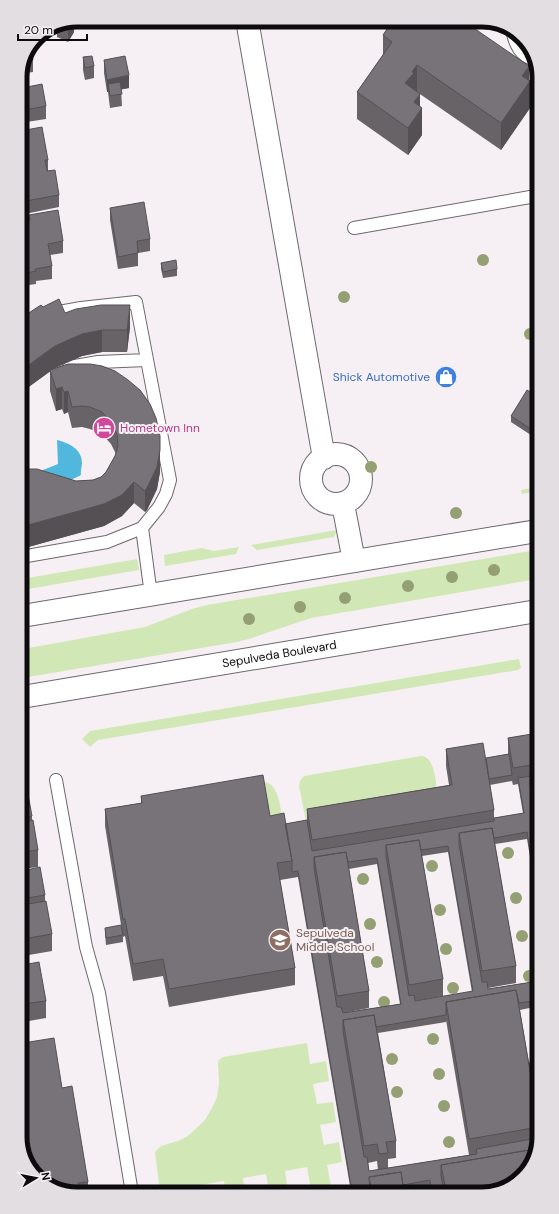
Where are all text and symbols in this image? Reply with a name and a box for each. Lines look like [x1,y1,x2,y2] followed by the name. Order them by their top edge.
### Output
[18,16,87,42] scale bar
[24,22,53,38] text: 20 m
[433,364,459,390] shop icon: Shick Automotive
[333,369,430,385] place label: Shick Automotive
[91,415,117,441] hotel icon: Hometown Inn
[120,420,200,436] place label: Hometown Inn
[221,637,338,671] street label: Sepulveda Boulevard
[296,925,374,955] place label: Sepulveda Middle School
[267,927,293,953] school or university icon: Sepulveda Middle School
[16,1158,56,1198] north arrow
[38,1171,53,1181] text: N

